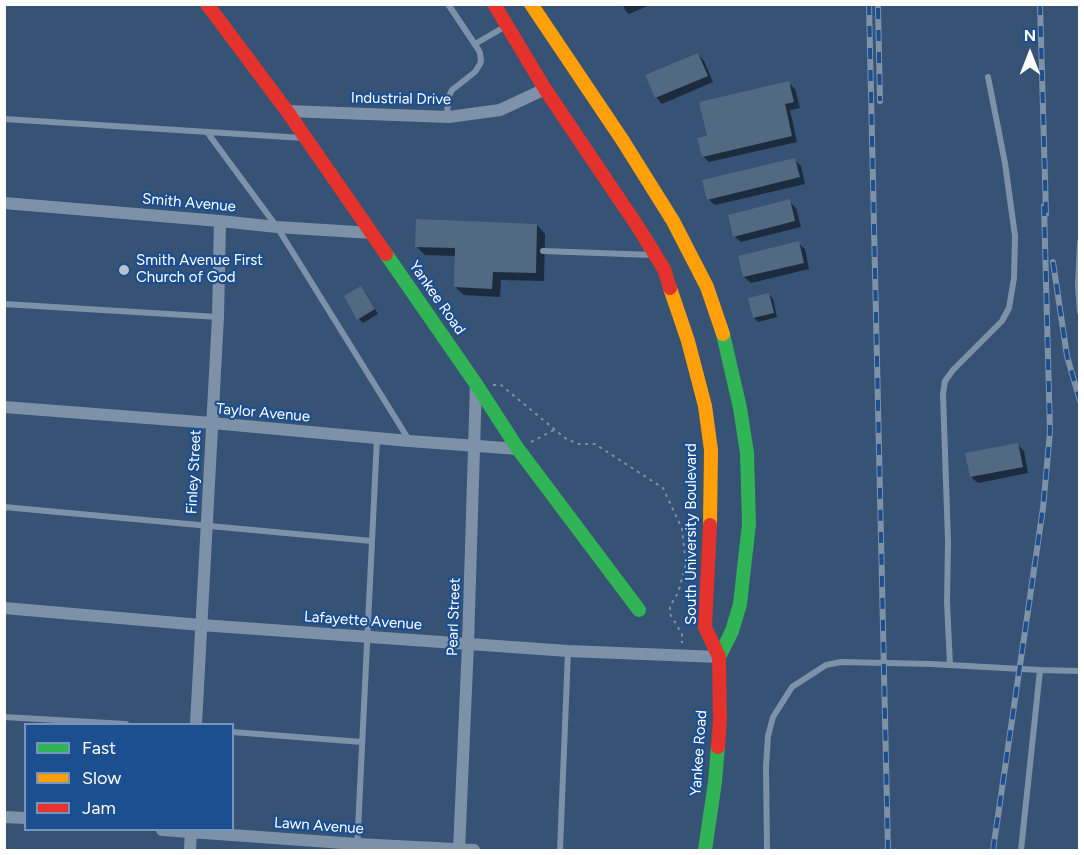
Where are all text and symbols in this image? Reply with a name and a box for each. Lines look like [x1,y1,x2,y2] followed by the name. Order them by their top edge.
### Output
[1000,24,1060,84] north arrow
[1024,26,1036,45] text: N
[351,89,451,109] street label: Industrial Drive
[141,190,237,216] street label: Smith Avenue
[136,252,263,287] place label: Smith Avenue First Church of God
[405,258,469,338] street label: Yankee Road
[117,263,131,277] marker: Smith Avenue First Church of God
[215,400,311,426] street label: Taylor Avenue
[183,429,205,515] street label: Finley Street
[683,443,701,625] street label: South University Boulevard
[444,577,464,657] street label: Pearl Street
[303,608,423,634] street label: Lafayette Avenue
[687,710,711,796] street label: Yankee Road
[24,723,234,831] legend
[82,737,116,759] text: Fast
[82,767,121,789] text: Slow
[82,797,116,819] text: Jam
[274,814,364,838] street label: Lawn Avenue

